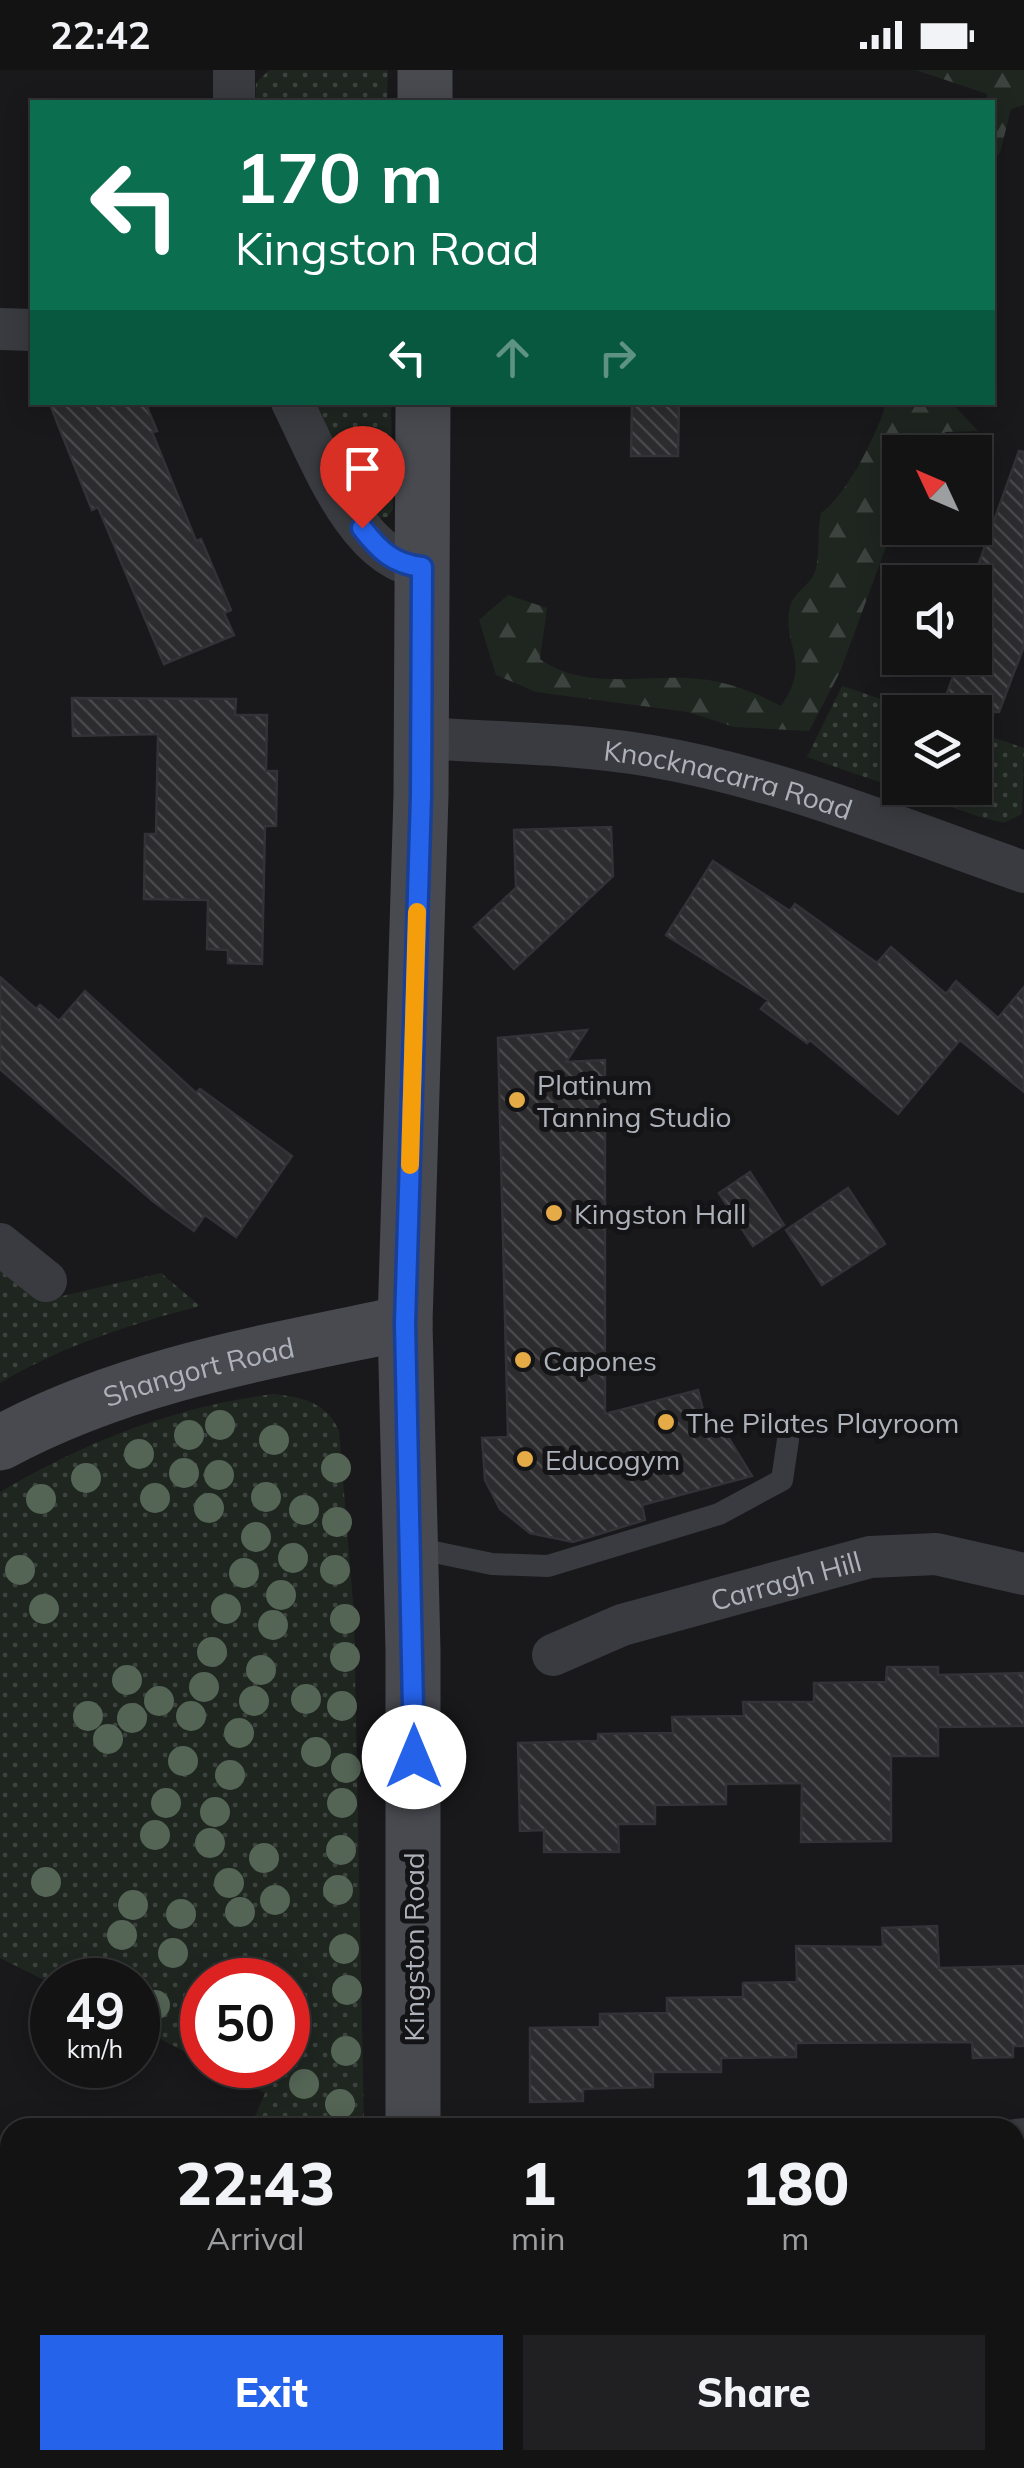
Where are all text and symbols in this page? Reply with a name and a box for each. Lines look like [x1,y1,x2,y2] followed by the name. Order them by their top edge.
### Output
[50,11,151,59] text: 22:42
[235,133,443,221] text: 170 m
[70,140,200,270] icon: left
[235,220,540,276] text: Kingston Road
[380,330,435,385] icon: left
[485,330,540,385] icon: ahead
[590,330,645,385] icon: right
[320,426,405,529] pin
[882,435,992,545] north arrow
[882,435,992,805] map controls
[335,441,390,496] icon: arrive
[882,565,992,675] button: sound
[882,695,992,805] button: layers
[602,732,857,827] street label: Knocknacarra Road
[537,1067,731,1134] place label: Platinum Tanning Studio
[506,1089,528,1111] marker: Platinum Tanning Studio
[574,1196,746,1231] place label: Kingston Hall
[543,1202,565,1224] marker: Kingston Hall
[98,1329,297,1414] street label: Shangort Road
[543,1343,657,1378] place label: Capones
[512,1349,534,1371] marker: Capones
[686,1405,959,1440] place label: The Pilates Playroom
[655,1411,677,1433] marker: The Pilates Playroom
[545,1442,680,1477] place label: Educogym
[514,1448,536,1470] marker: Educogym
[707,1543,865,1617] street label: Carragh Hill
[362,1705,466,1809] position arrow
[396,1852,431,2042] street label: Kingston Road
[180,1958,310,2088] speed limit sign: 50
[65,1979,125,2042] text: 49
[67,2033,123,2064] text: km/h
[176,2145,335,2220] text: 22:43
[520,2145,556,2220] text: 1
[741,2145,849,2220] text: 180
[207,2218,304,2258] text: Arrival
[511,2218,566,2258] text: min
[781,2218,809,2258] text: m
[40,2335,503,2450] button: Exit
[523,2335,985,2450] button: Share

